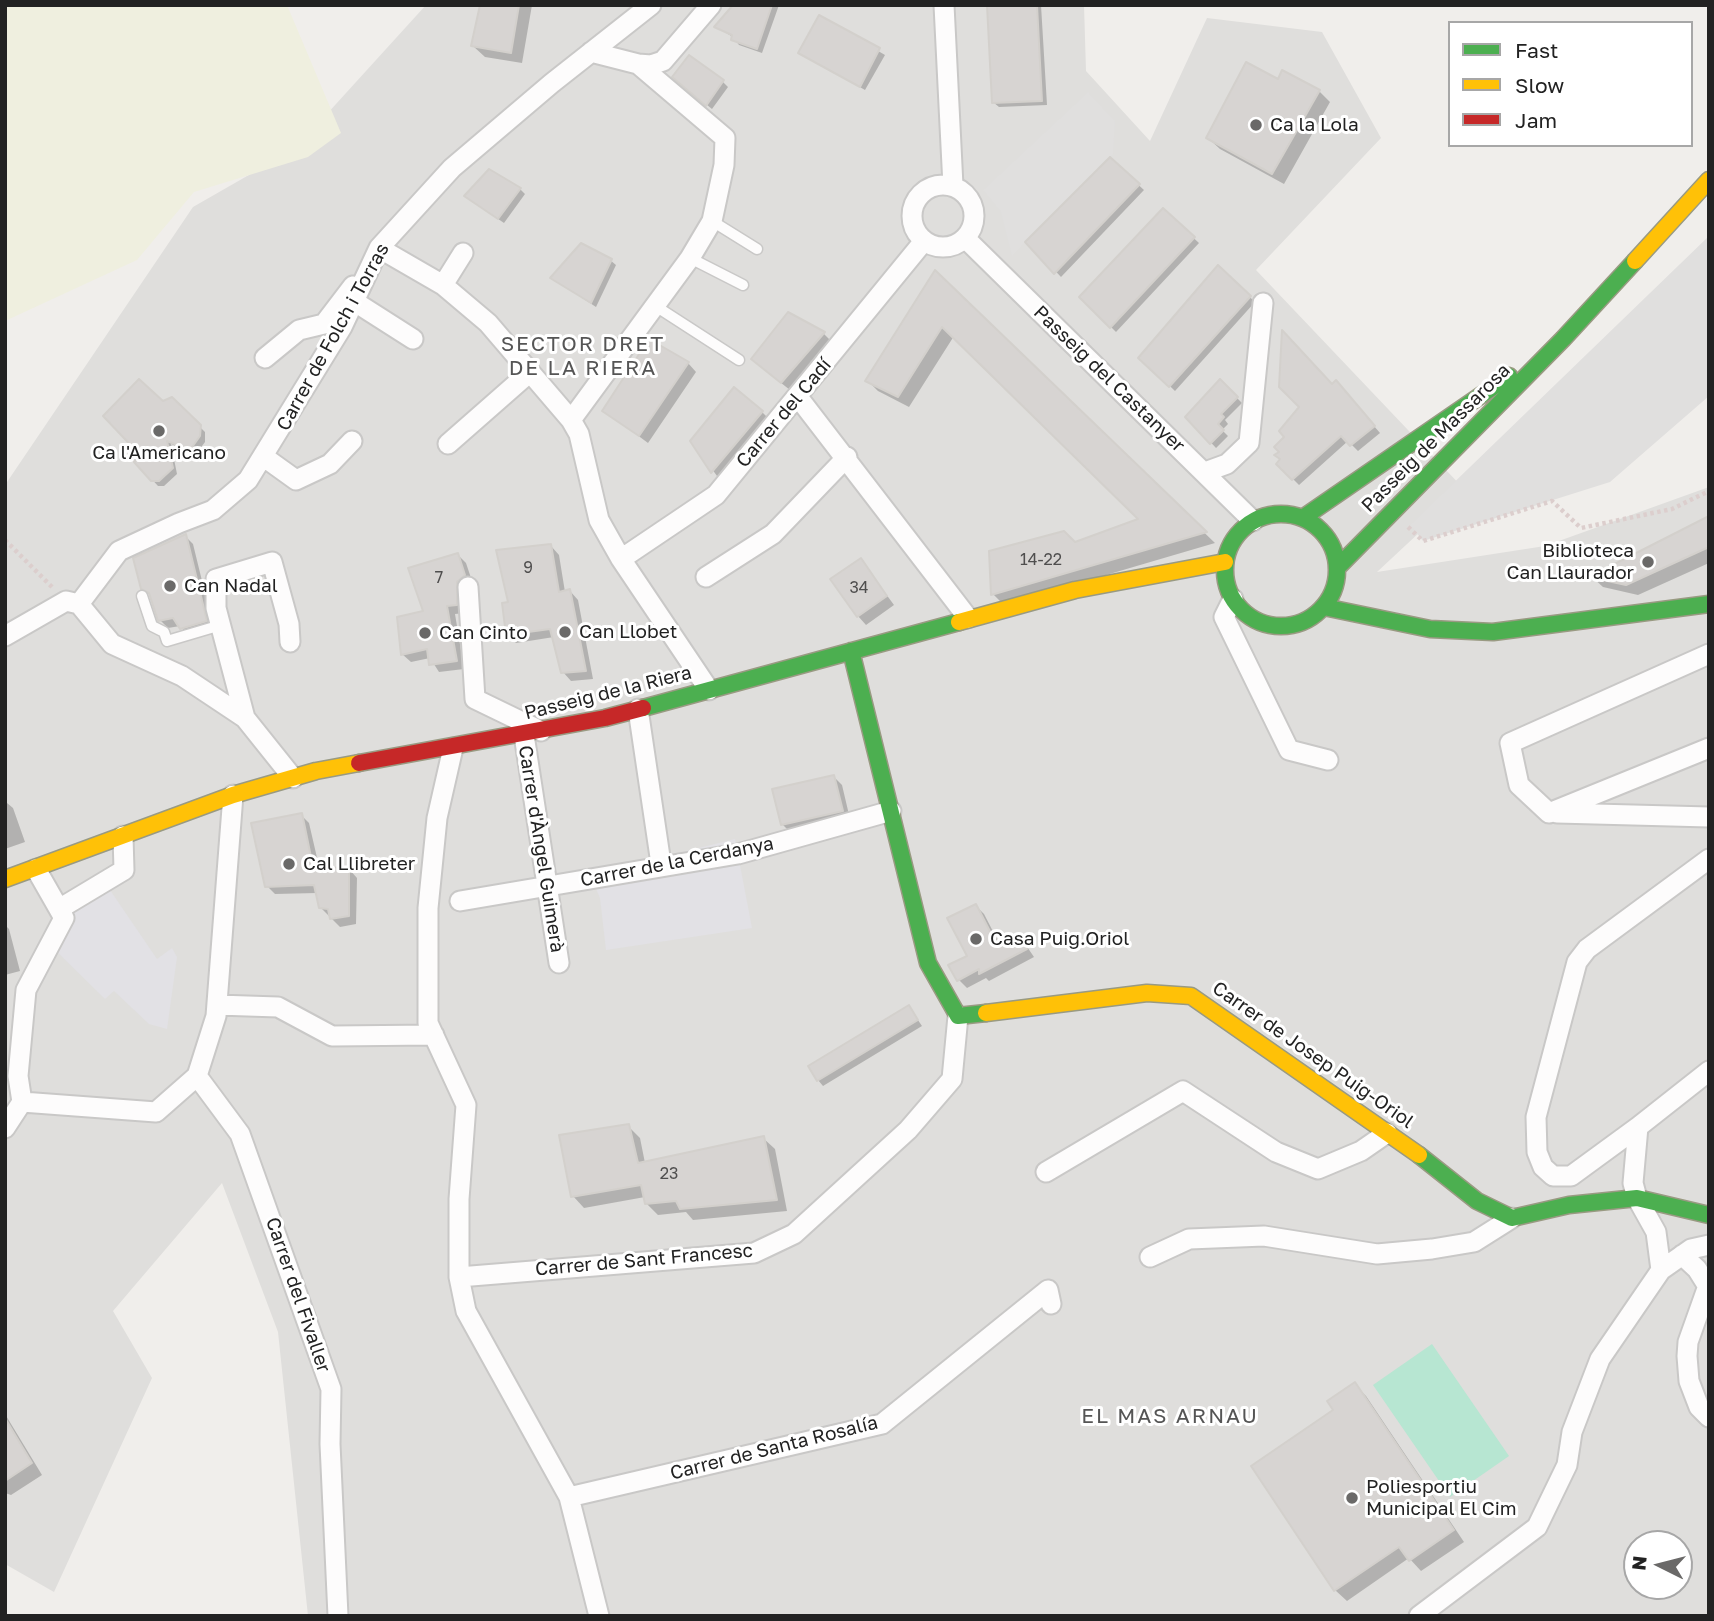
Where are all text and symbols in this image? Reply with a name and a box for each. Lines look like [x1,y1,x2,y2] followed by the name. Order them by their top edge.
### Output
[1448,21,1693,147] legend
[1515,37,1558,63] text: Fast
[1515,72,1564,98] text: Slow
[1515,107,1557,133] text: Jam
[1270,114,1359,136] place label: Ca la Lola
[1248,117,1264,133] marker: Ca la Lola
[272,239,394,435] street label: Carrer de Folch i Torras
[1029,301,1189,457] street label: Passeig del Castanyer
[502,331,664,381] district label: SECTOR DRET DE LA RIERA
[732,354,836,472] street label: Carrer del Cadí
[1357,359,1515,517] street label: Passeig de Massarosa
[151,423,167,439] marker: Ca l'Americano
[92,442,226,464] place label: Ca l'Americano
[1507,540,1634,584] place label: Biblioteca Can Llaurador
[1020,550,1062,570] house number: 14-22
[1640,554,1656,570] marker: Biblioteca Can Llaurador
[523,558,533,578] house number: 9
[435,568,443,588] house number: 7
[184,575,278,597] place label: Can Nadal
[162,578,178,594] marker: Can Nadal
[849,578,869,598] house number: 34
[579,621,677,643] place label: Can Llobet
[439,622,528,644] place label: Can Cinto
[557,624,573,640] marker: Can Llobet
[417,625,433,641] marker: Can Cinto
[522,661,694,725] street label: Passeig de la Riera
[513,744,569,954] street label: Carrer d'Àngel Guimerà
[579,832,775,892] street label: Carrer de la Cerdanya
[303,853,415,875] place label: Cal Llibreter
[281,856,297,872] marker: Cal Llibreter
[990,928,1129,950] place label: Casa Puig.Oriol
[968,931,984,947] marker: Casa Puig.Oriol
[1208,977,1418,1133] street label: Carrer de Josep Puig-Oriol
[660,1164,678,1184] house number: 23
[261,1214,335,1376] street label: Carrer del Fivaller
[534,1239,754,1281] street label: Carrer de Sant Francesc
[1083,1403,1257,1429] district label: EL MAS ARNAU
[668,1411,880,1485] street label: Carrer de Santa Rosalía
[1366,1476,1517,1520] place label: Poliesportiu Municipal El Cim
[1344,1490,1360,1506] marker: Poliesportiu Municipal El Cim
[1623,1530,1693,1600] north arrow
[1626,1555,1651,1571] text: N

